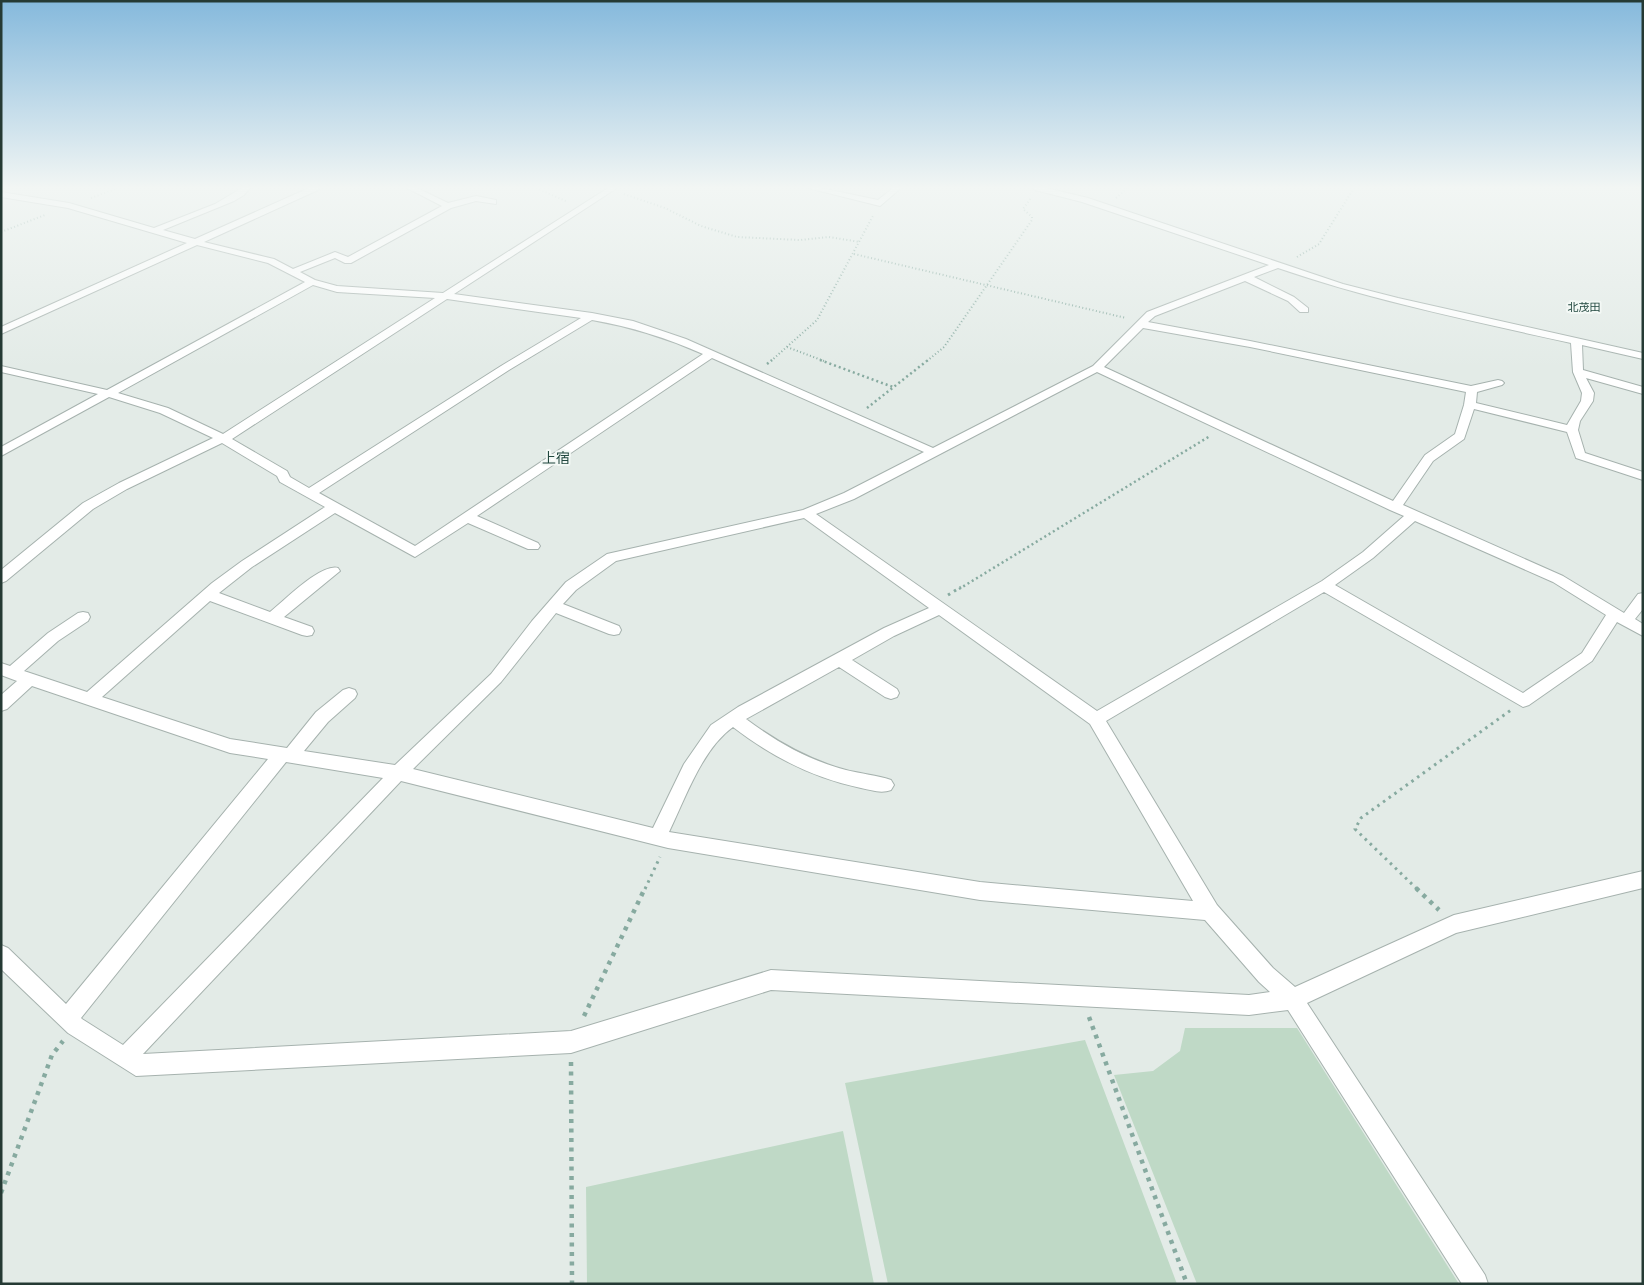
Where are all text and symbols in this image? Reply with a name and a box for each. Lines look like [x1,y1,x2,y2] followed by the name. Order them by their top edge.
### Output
[1568,301,1601,314] district label: 北茂田
[542,450,570,466] district label: 上宿

